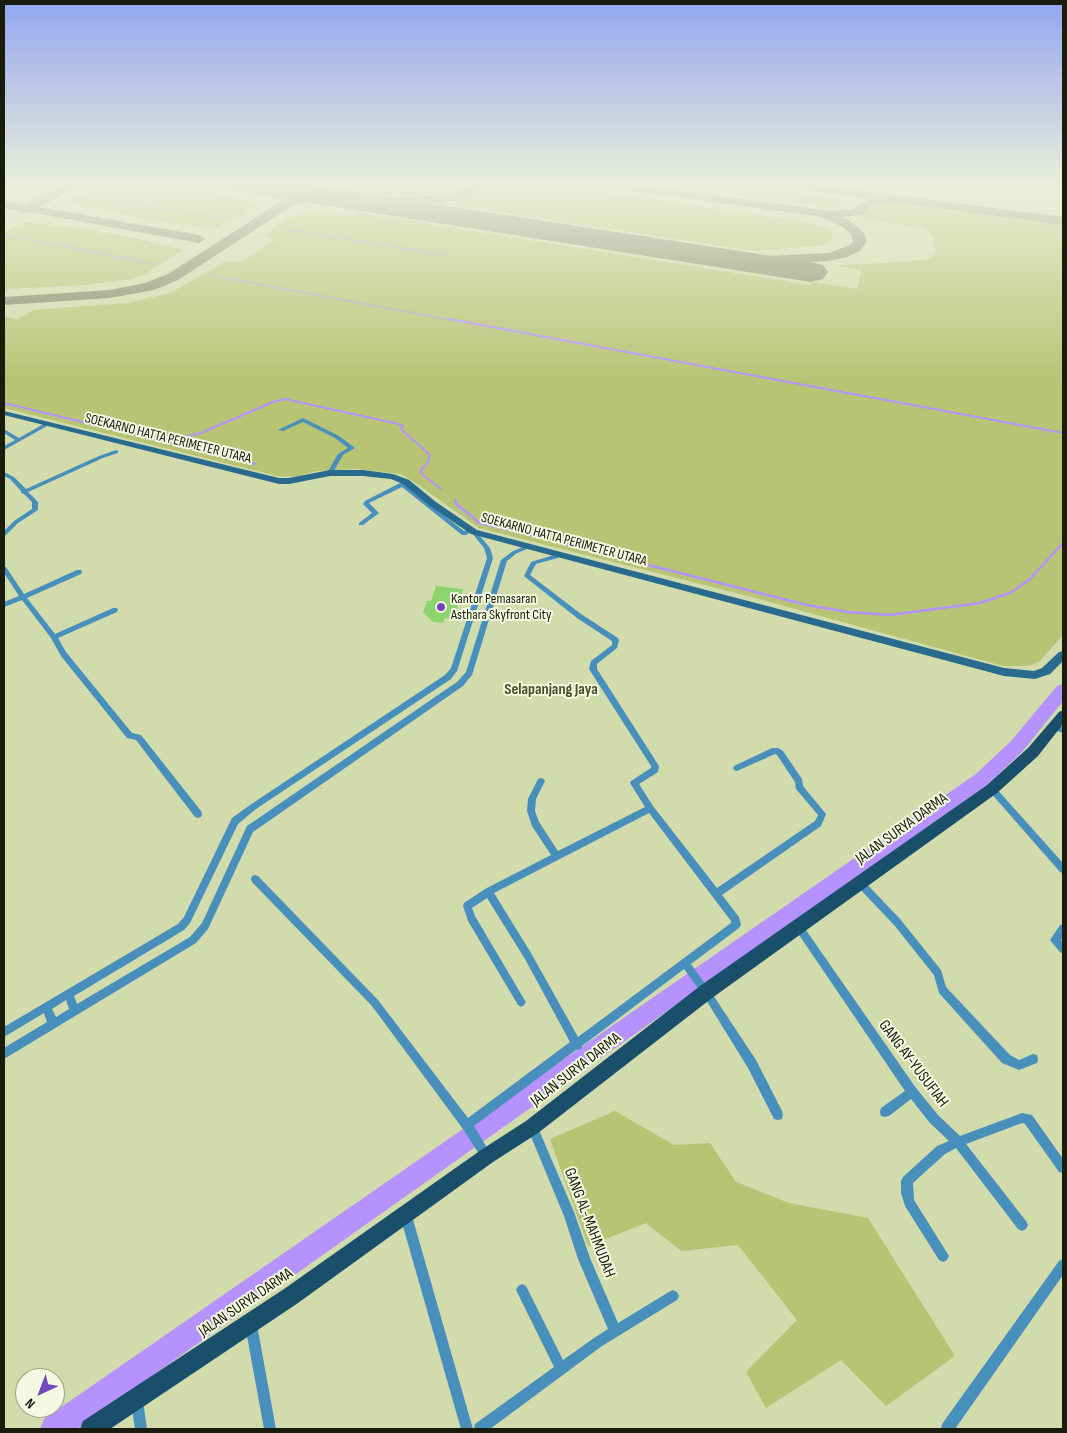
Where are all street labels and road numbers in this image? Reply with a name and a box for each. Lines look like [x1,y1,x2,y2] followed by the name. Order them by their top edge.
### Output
[83,410,253,468] street label: SOEKARNO HATTA PERIMETER UTARA
[479,510,649,570] street label: SOEKARNO HATTA PERIMETER UTARA
[852,789,952,869] street label: JALAN SURYA DARMA
[874,1017,952,1111] street label: GANG AY-YUSUFIAH
[527,1029,625,1111] street label: JALAN SURYA DARMA
[559,1165,619,1281] street label: GANG AL-MAHMUDAH
[195,1264,297,1342] street label: JALAN SURYA DARMA

